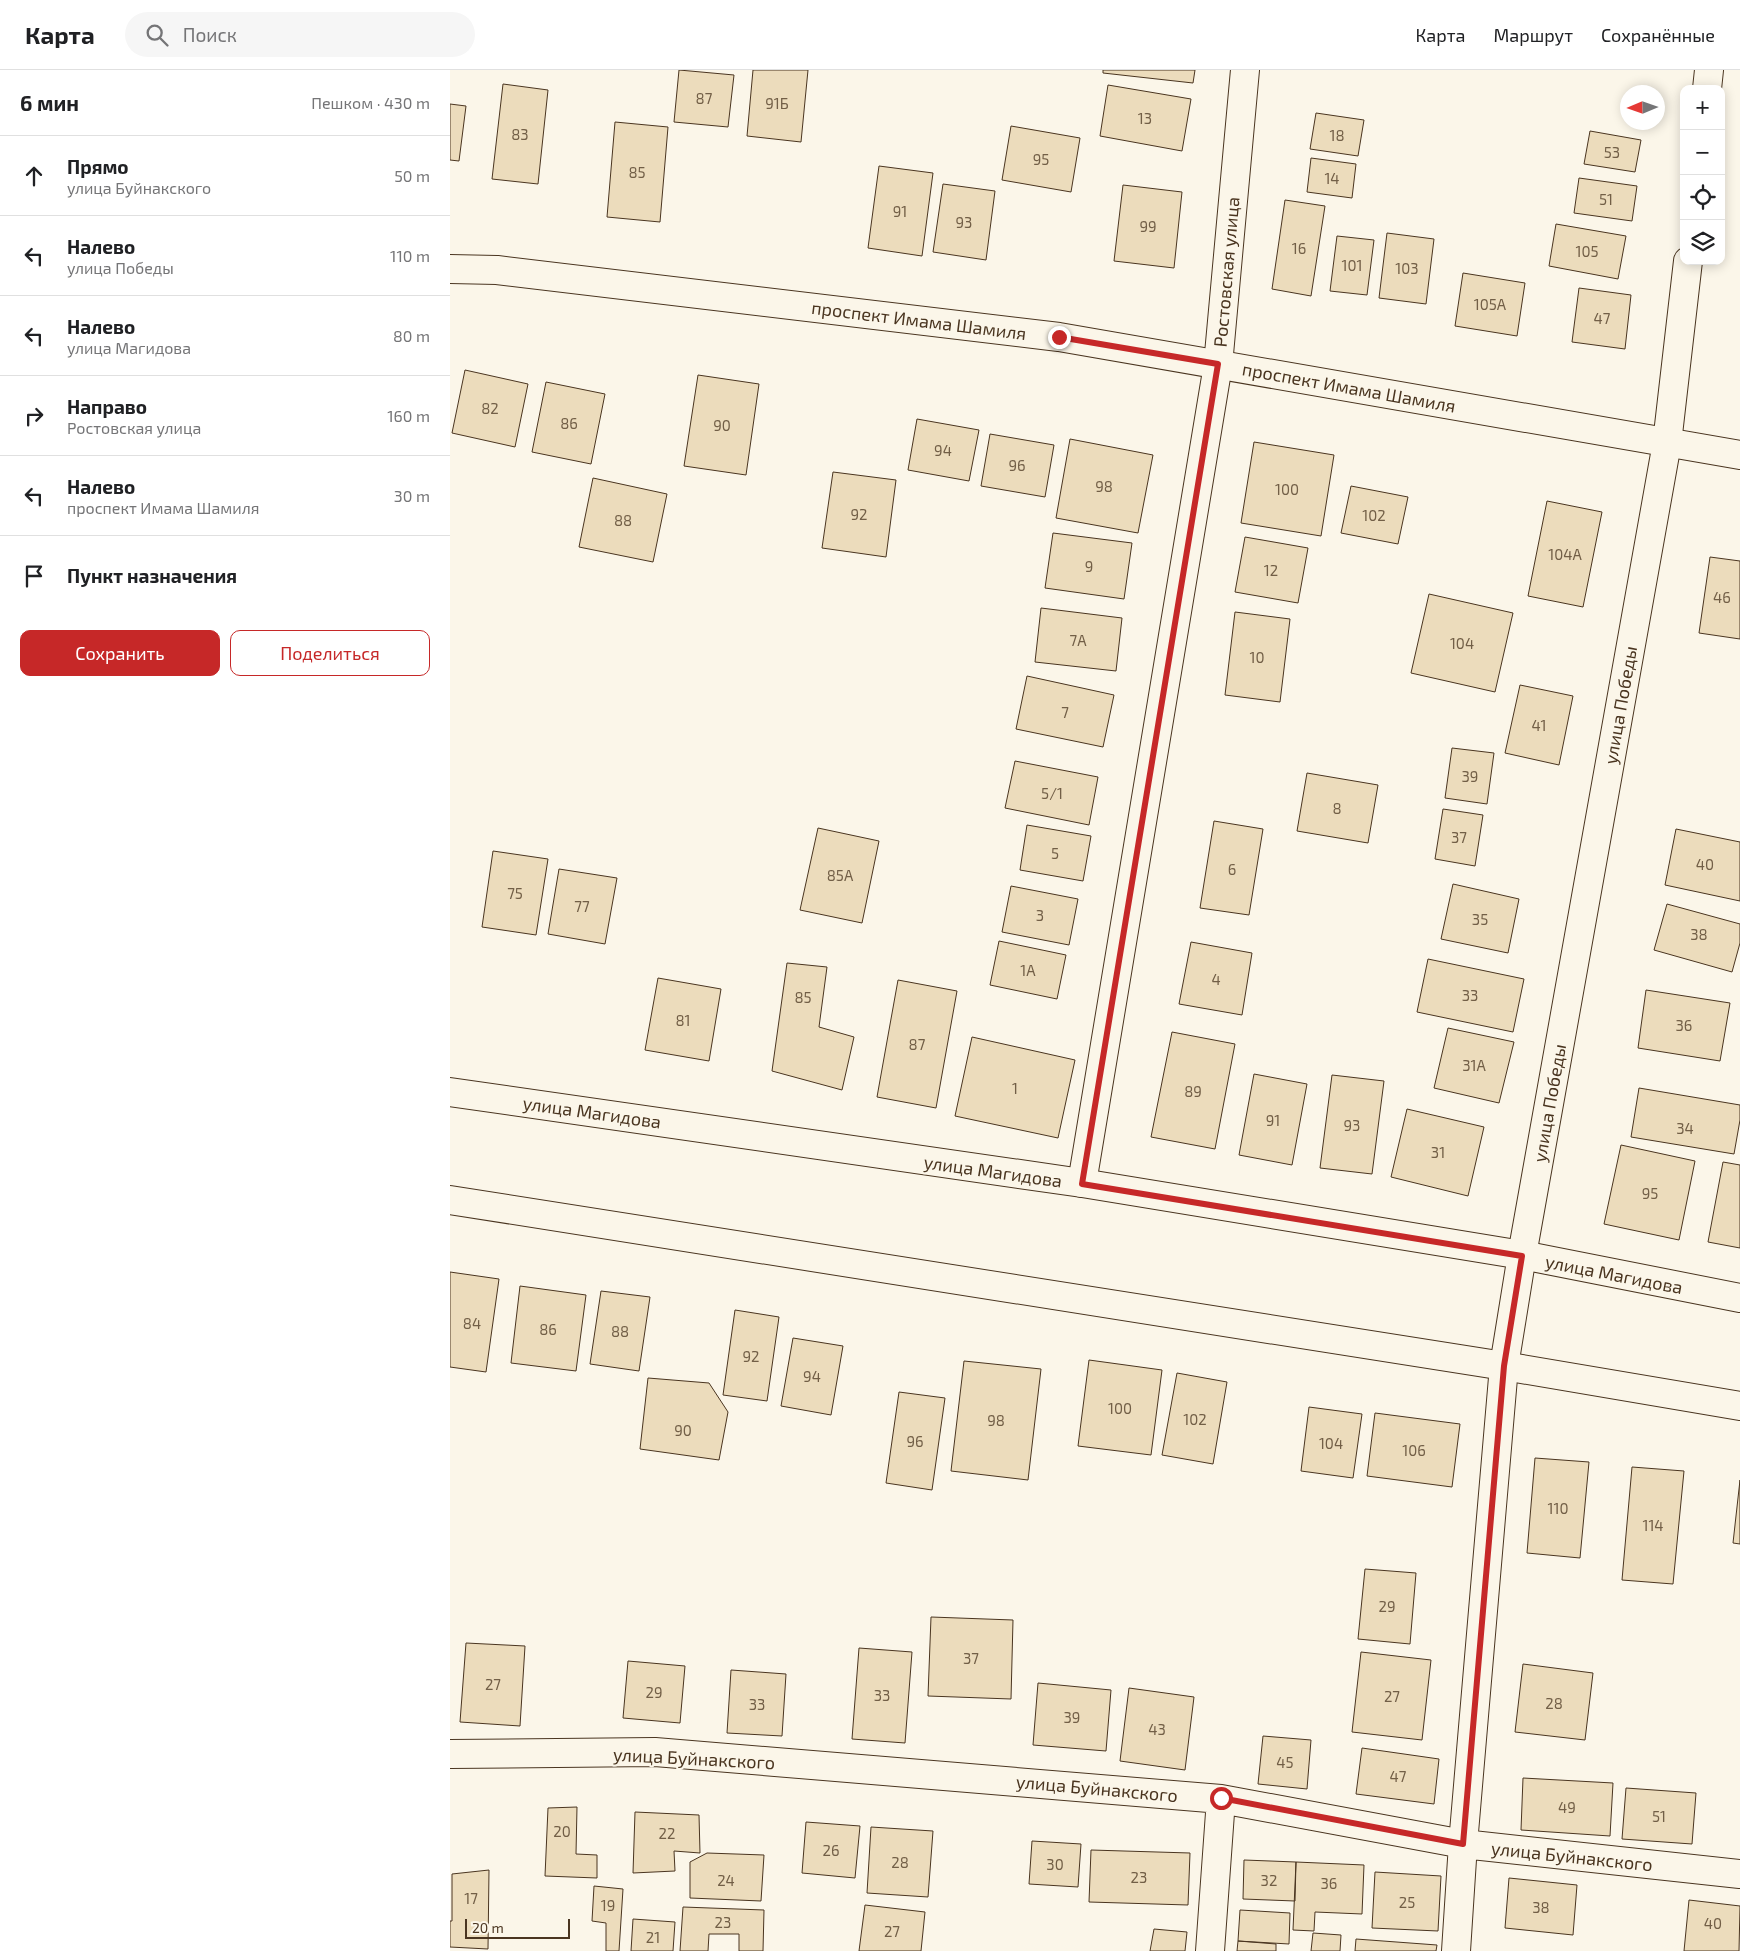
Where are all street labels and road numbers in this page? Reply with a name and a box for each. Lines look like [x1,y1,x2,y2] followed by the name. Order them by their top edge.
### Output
[1208,196,1244,348] street label: Ростовская улица
[810,296,1028,344] street label: проспект Имама Шамиля
[1241,357,1457,417] street label: проспект Имама Шамиля
[1599,644,1641,766] street label: улица Победы
[1528,1042,1570,1164] street label: улица Победы
[521,1091,663,1133] street label: улица Магидова
[922,1150,1064,1192] street label: улица Магидова
[1543,1250,1685,1298] street label: улица Магидова
[612,1743,776,1773] street label: улица Буйнакского
[1015,1770,1179,1806] street label: улица Буйнакского
[1490,1837,1654,1875] street label: улица Буйнакского

